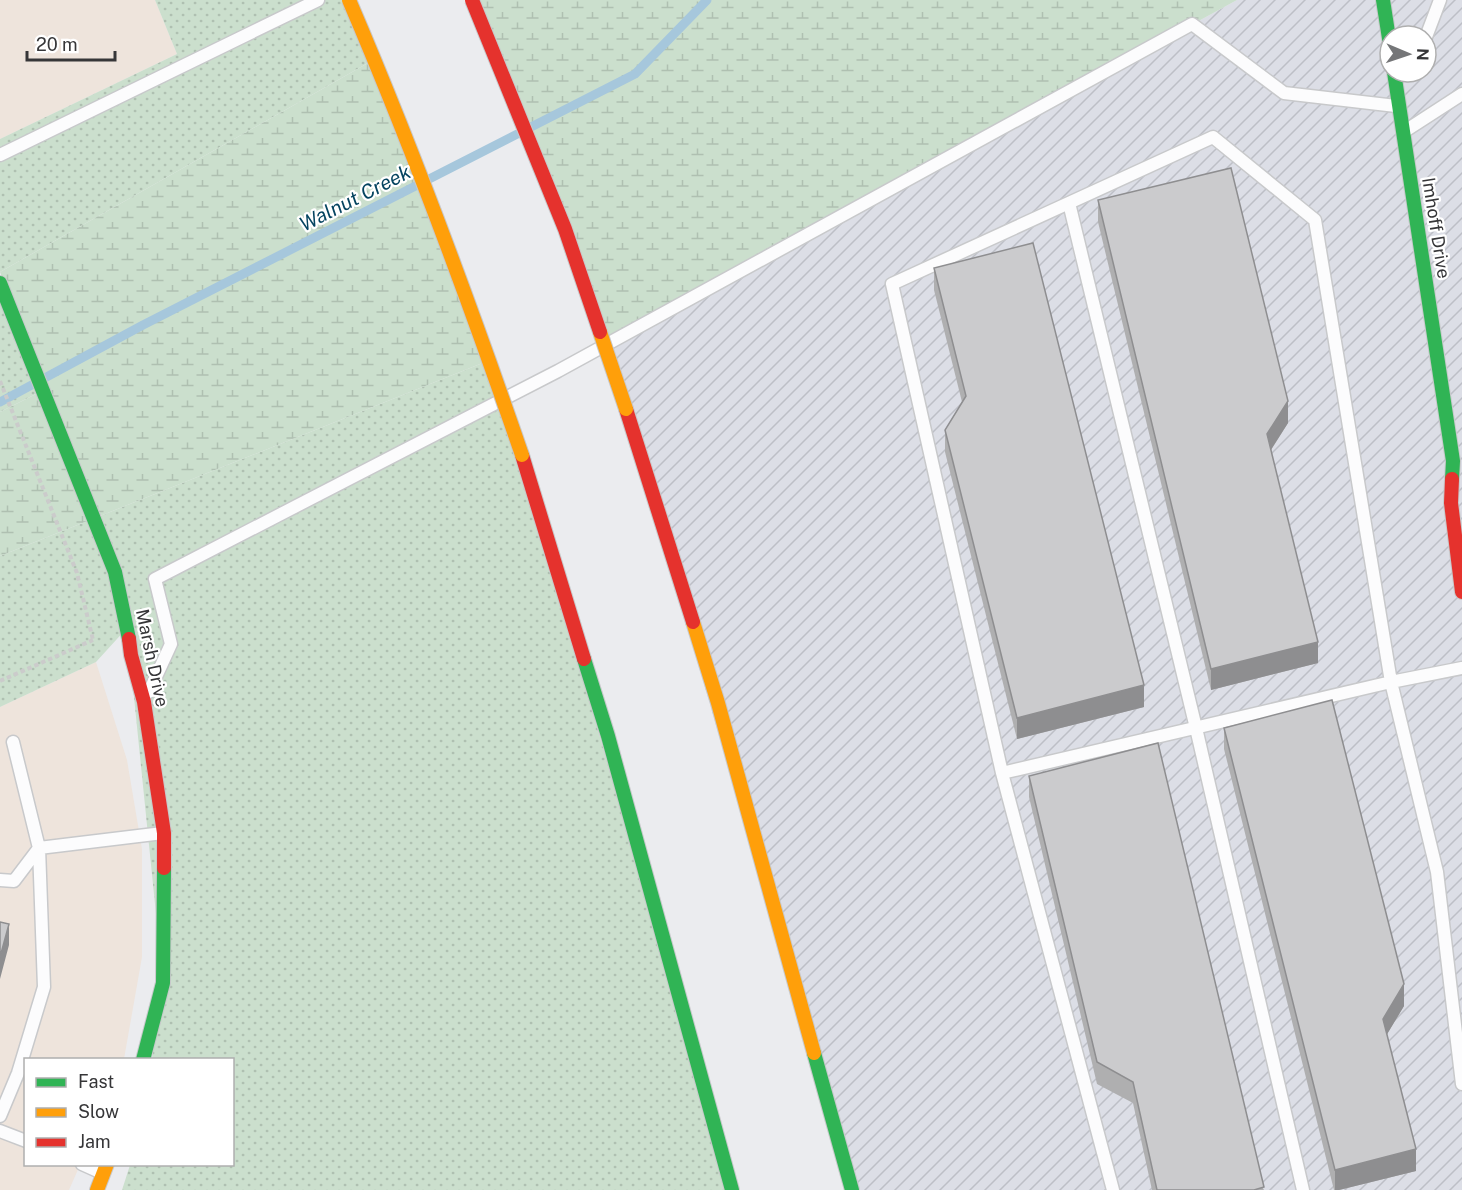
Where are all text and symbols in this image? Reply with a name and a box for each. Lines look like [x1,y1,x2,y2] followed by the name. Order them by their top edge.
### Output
[27,24,116,62] scale bar
[1378,24,1438,84] north arrow
[36,34,78,55] text: 20 m
[1413,48,1432,61] text: N
[295,160,415,236] water label: Walnut Creek
[1418,176,1455,280] street label: Imhoff Drive
[132,607,173,709] street label: Marsh Drive
[24,1058,234,1166] legend
[78,1071,114,1092] text: Fast
[78,1101,119,1122] text: Slow
[78,1131,111,1152] text: Jam

